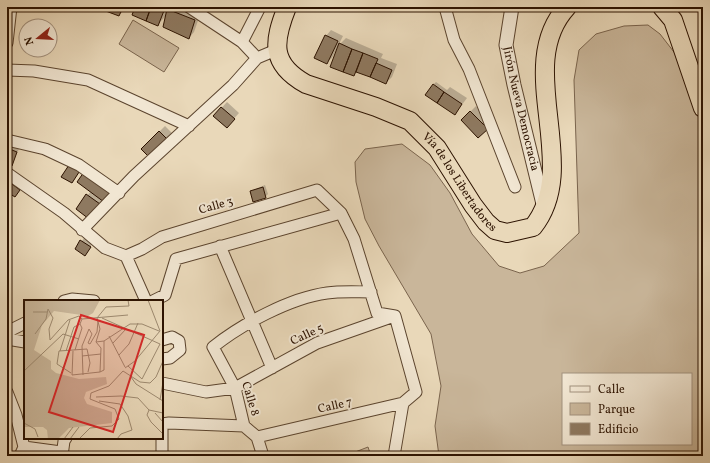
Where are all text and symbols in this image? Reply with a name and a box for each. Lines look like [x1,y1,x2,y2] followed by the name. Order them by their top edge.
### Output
[18,18,58,58] north arrow
[22,35,38,47] text: N
[499,45,543,173] street label: Jirón Nueva Democracia
[418,129,500,236] street label: Vía de los Libertadores
[197,193,235,219] street label: Calle 3
[24,300,163,439] inset map
[288,320,326,350] street label: Calle 5
[562,373,692,445] legend
[237,380,263,418] street label: Calle 8
[598,382,625,398] text: Calle
[316,394,354,418] street label: Calle 7
[598,402,635,418] text: Parque
[598,422,638,438] text: Edificio

